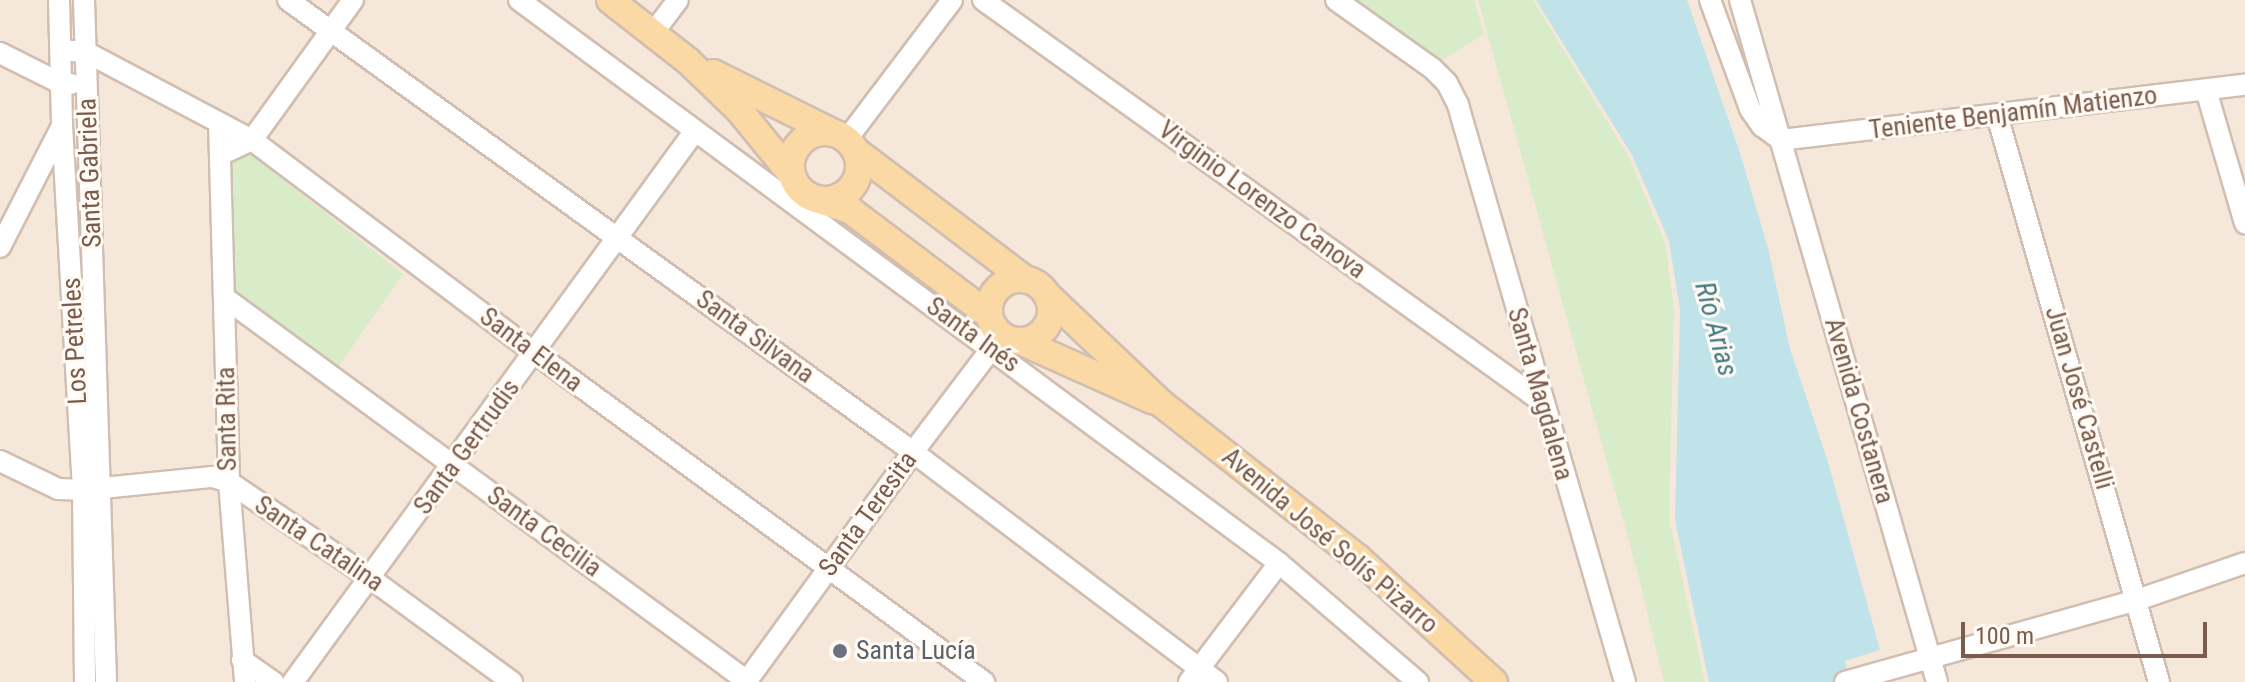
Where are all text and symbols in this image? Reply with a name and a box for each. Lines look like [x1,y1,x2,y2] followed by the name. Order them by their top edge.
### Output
[1867,80,2159,146] street label: Teniente Benjamín Matienzo
[72,98,108,248] street label: Santa Gabriela
[1152,114,1372,286] street label: Virginio Lorenzo Canova
[56,277,94,405] street label: Los Petreles
[1687,278,1745,380] water label: Río Arias
[690,284,820,390] street label: Santa Silvana
[920,291,1026,379] street label: Santa Inés
[473,301,589,399] street label: Santa Elena
[2038,303,2120,493] street label: Juan José Castelli
[1500,304,1580,484] street label: Santa Magdalena
[1818,315,1900,507] street label: Avenida Costanera
[210,366,244,472] street label: Santa Rita
[407,373,527,521] street label: Santa Gertrudis
[1216,442,1444,640] street label: Avenida José Solís Pizarro
[812,445,924,583] street label: Santa Teresita
[481,480,607,584] street label: Santa Cecilia
[249,489,389,599] street label: Santa Catalina
[1965,606,2211,656] scale bar
[1975,622,2034,650] text: 100 m
[856,635,976,667] place label: Santa Lucía
[831,642,849,660] marker: Santa Lucía

